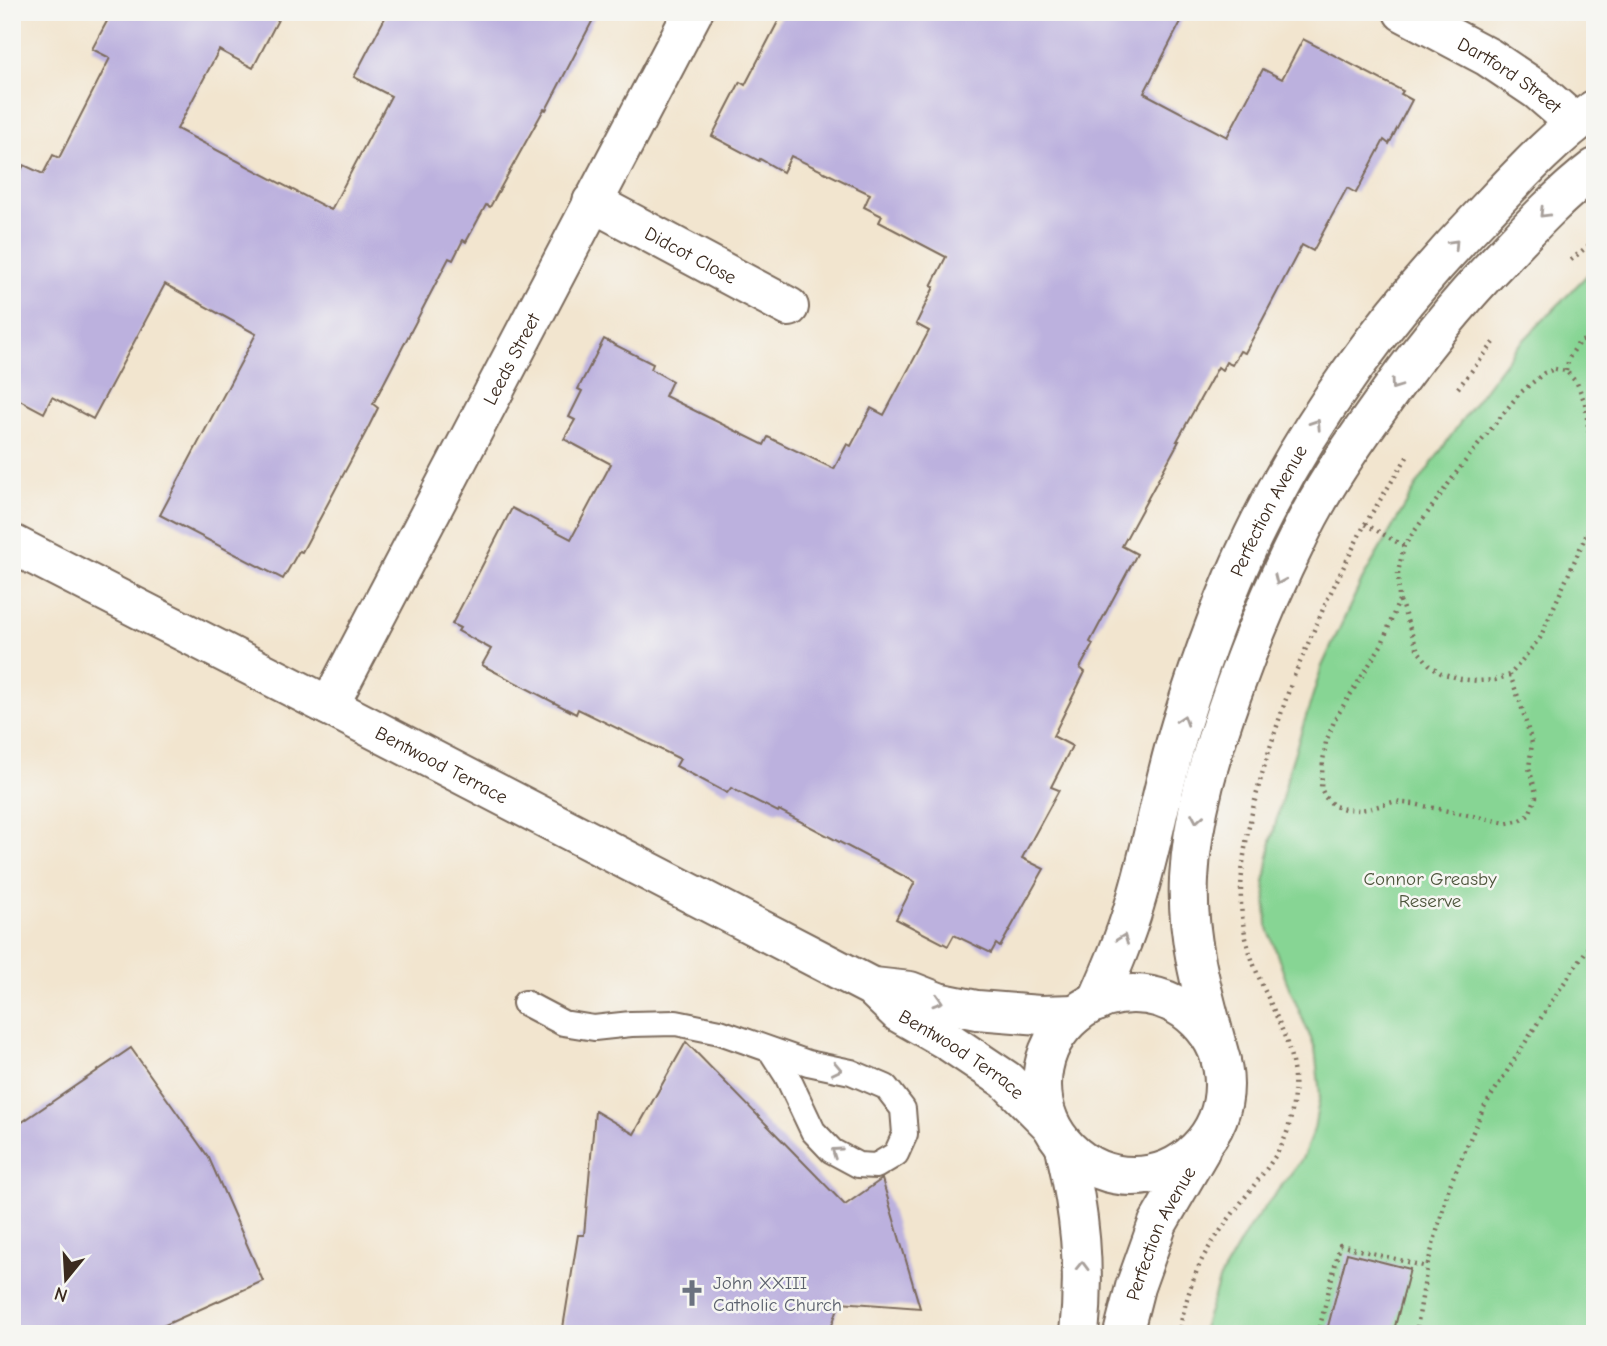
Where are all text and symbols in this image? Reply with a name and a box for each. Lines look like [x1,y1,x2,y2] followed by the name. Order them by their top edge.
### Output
[1454,33,1566,119] street label: Dartford Street
[1539,205,1552,218] one-way arrow
[641,222,740,289] street label: Didcot Close
[1446,239,1459,252] one-way arrow
[479,309,545,409] street label: Leeds Street
[1391,377,1403,390] one-way arrow
[1308,419,1320,432] one-way arrow
[1226,441,1312,580] street label: Perfection Avenue
[1273,573,1287,585] one-way arrow
[1175,714,1189,727] one-way arrow
[371,722,511,809] street label: Bentwood Terrace
[1191,812,1206,824] one-way arrow
[1363,868,1497,912] park label: Connor Greasby Reserve
[1115,934,1129,946] one-way arrow
[932,992,944,1007] one-way arrow
[895,1005,1028,1104] street label: Bentwood Terrace
[831,1061,843,1076] one-way arrow
[831,1148,844,1160] one-way arrow
[1122,1163,1201,1303] street label: Perfection Avenue
[32,1244,102,1314] north arrow
[1074,1260,1090,1270] one-way arrow
[713,1272,842,1316] place label: John XXIII Catholic Church
[677,1278,707,1308] church icon: John XXIII Catholic Church
[52,1282,70,1307] text: N

